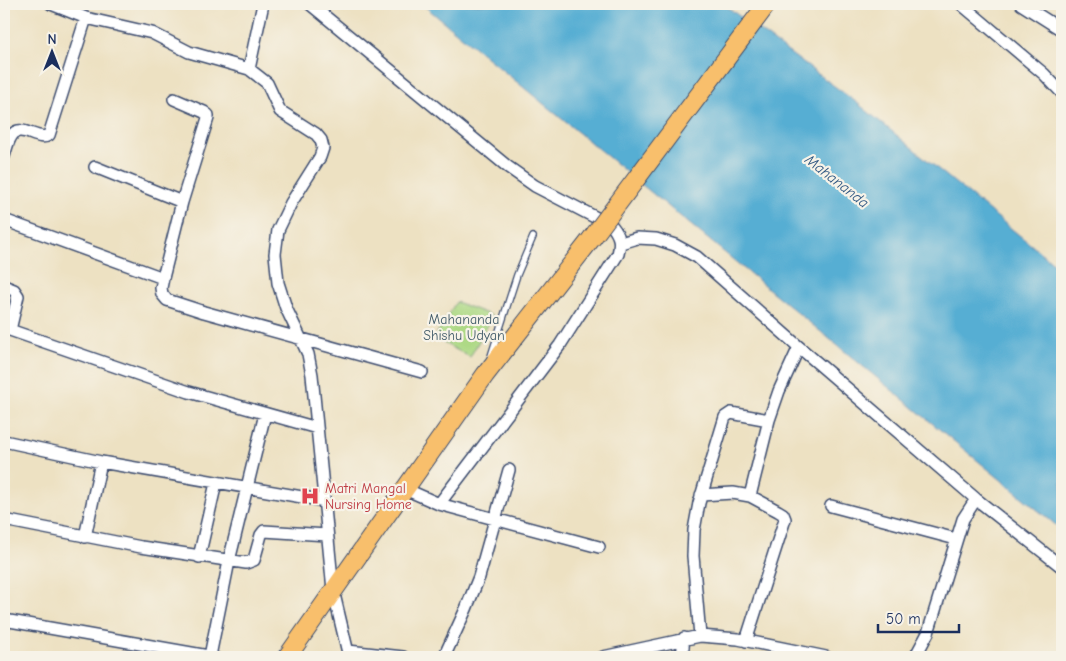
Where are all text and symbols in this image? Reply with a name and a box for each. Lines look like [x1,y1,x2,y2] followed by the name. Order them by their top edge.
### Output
[28,28,78,78] north arrow
[47,31,57,48] text: N
[801,150,873,212] water label: Mahananda
[423,311,505,344] park label: Mahananda Shishu Udyan
[325,480,412,513] place label: Matri Mangal Nursing Home
[299,485,321,507] hospital icon: Matri Mangal Nursing Home
[878,601,960,633] scale bar
[886,610,921,628] text: 50 m

